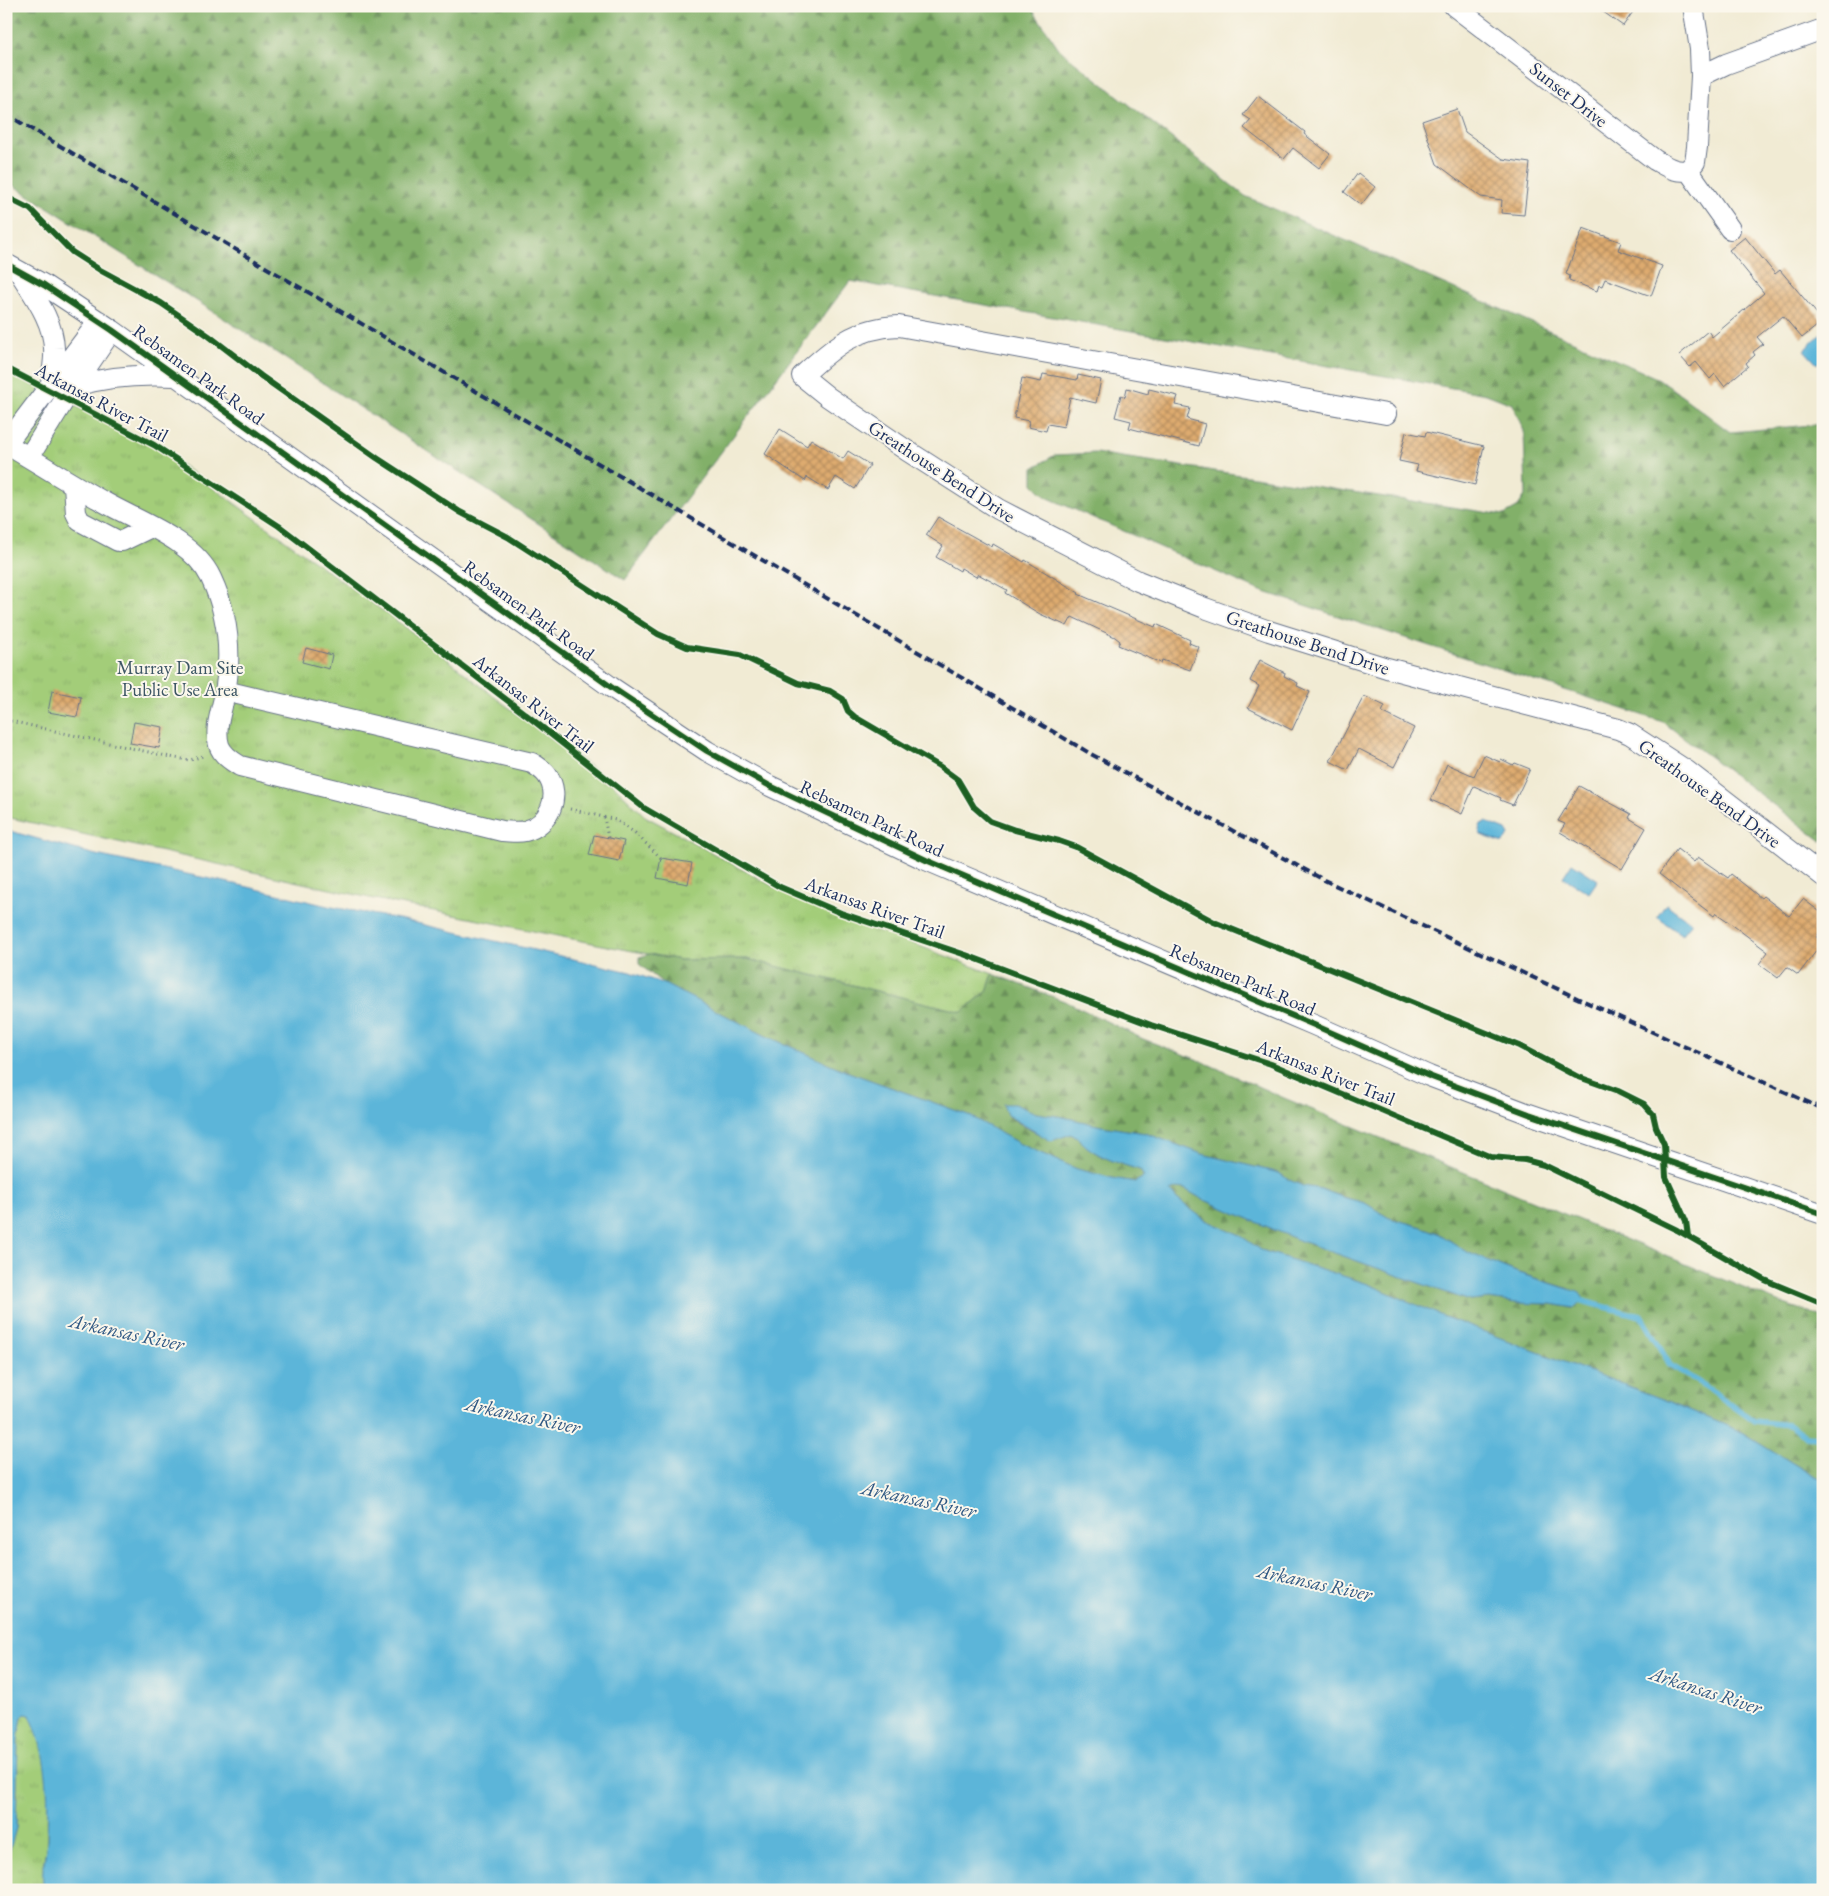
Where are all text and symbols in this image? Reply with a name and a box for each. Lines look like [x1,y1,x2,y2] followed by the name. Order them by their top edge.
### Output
[1524,56,1613,133] street label: Sunset Drive
[128,318,270,431] street label: Rebsamen Park Road
[30,356,173,448] street label: Arkansas River Trail
[864,415,1020,528] street label: Greathouse Bend Drive
[458,554,600,667] street label: Rebsamen Park Road
[1223,604,1393,681] street label: Greathouse Bend Drive
[467,648,600,759] street label: Arkansas River Trail
[117,655,243,702] park label: Murray Dam Site Public Use Area
[1633,733,1786,854] street label: Greathouse Bend Drive
[796,774,948,863] street label: Rebsamen Park Road
[800,870,949,945] street label: Arkansas River Trail
[1166,937,1320,1022] street label: Rebsamen Park Road
[1252,1033,1399,1112] street label: Arkansas River Trail
[65,1307,188,1357] water label: Arkansas River
[461,1390,584,1440] water label: Arkansas River
[857,1474,980,1524] water label: Arkansas River
[1253,1557,1376,1607] water label: Arkansas River
[1645,1659,1767,1721] water label: Arkansas River

